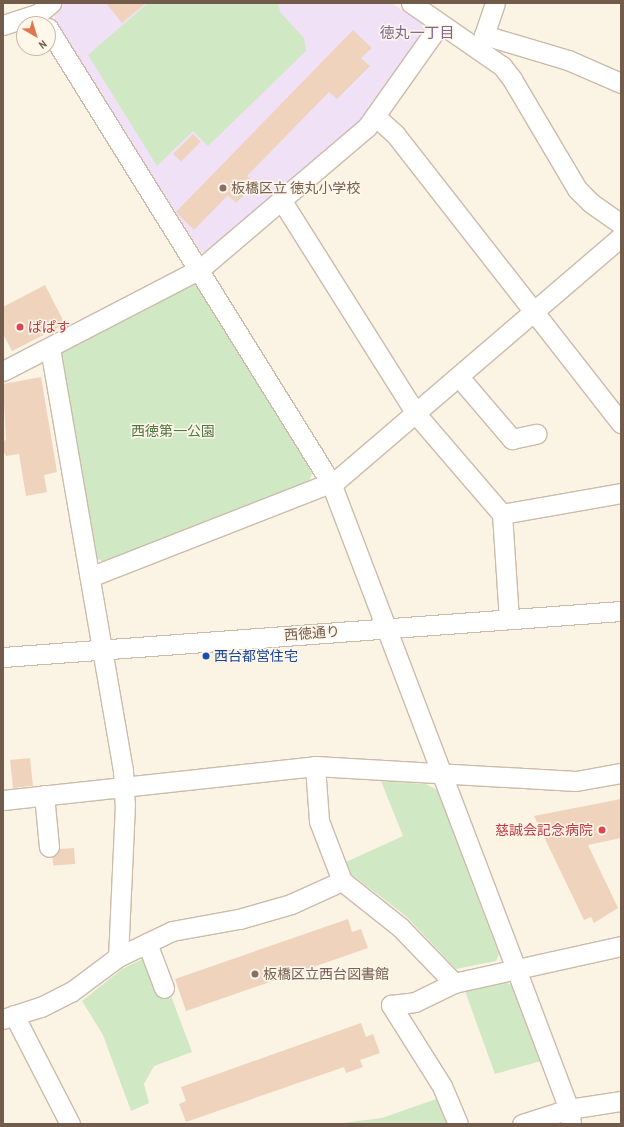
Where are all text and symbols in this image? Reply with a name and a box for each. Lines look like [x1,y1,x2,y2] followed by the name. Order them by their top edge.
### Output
[16,16,56,56] north arrow
[380,24,454,42] district label: 徳丸一丁目
[36,37,50,52] text: N
[231,180,360,196] place label: 板橋区立 徳丸小学校
[218,183,228,193] marker: 板橋区立 徳丸小学校
[28,319,70,335] place label: ぱぱす
[15,322,25,332] marker: ぱぱす
[131,423,215,439] park label: 西徳第一公園
[283,623,341,643] street label: 西徳通り
[214,648,298,664] place label: 西台都営住宅
[201,651,211,661] marker: 西台都営住宅
[495,822,593,838] place label: 慈誠会記念病院
[596,824,608,836] marker: 慈誠会記念病院
[263,966,389,982] place label: 板橋区立西台図書館
[250,969,260,979] marker: 板橋区立西台図書館

